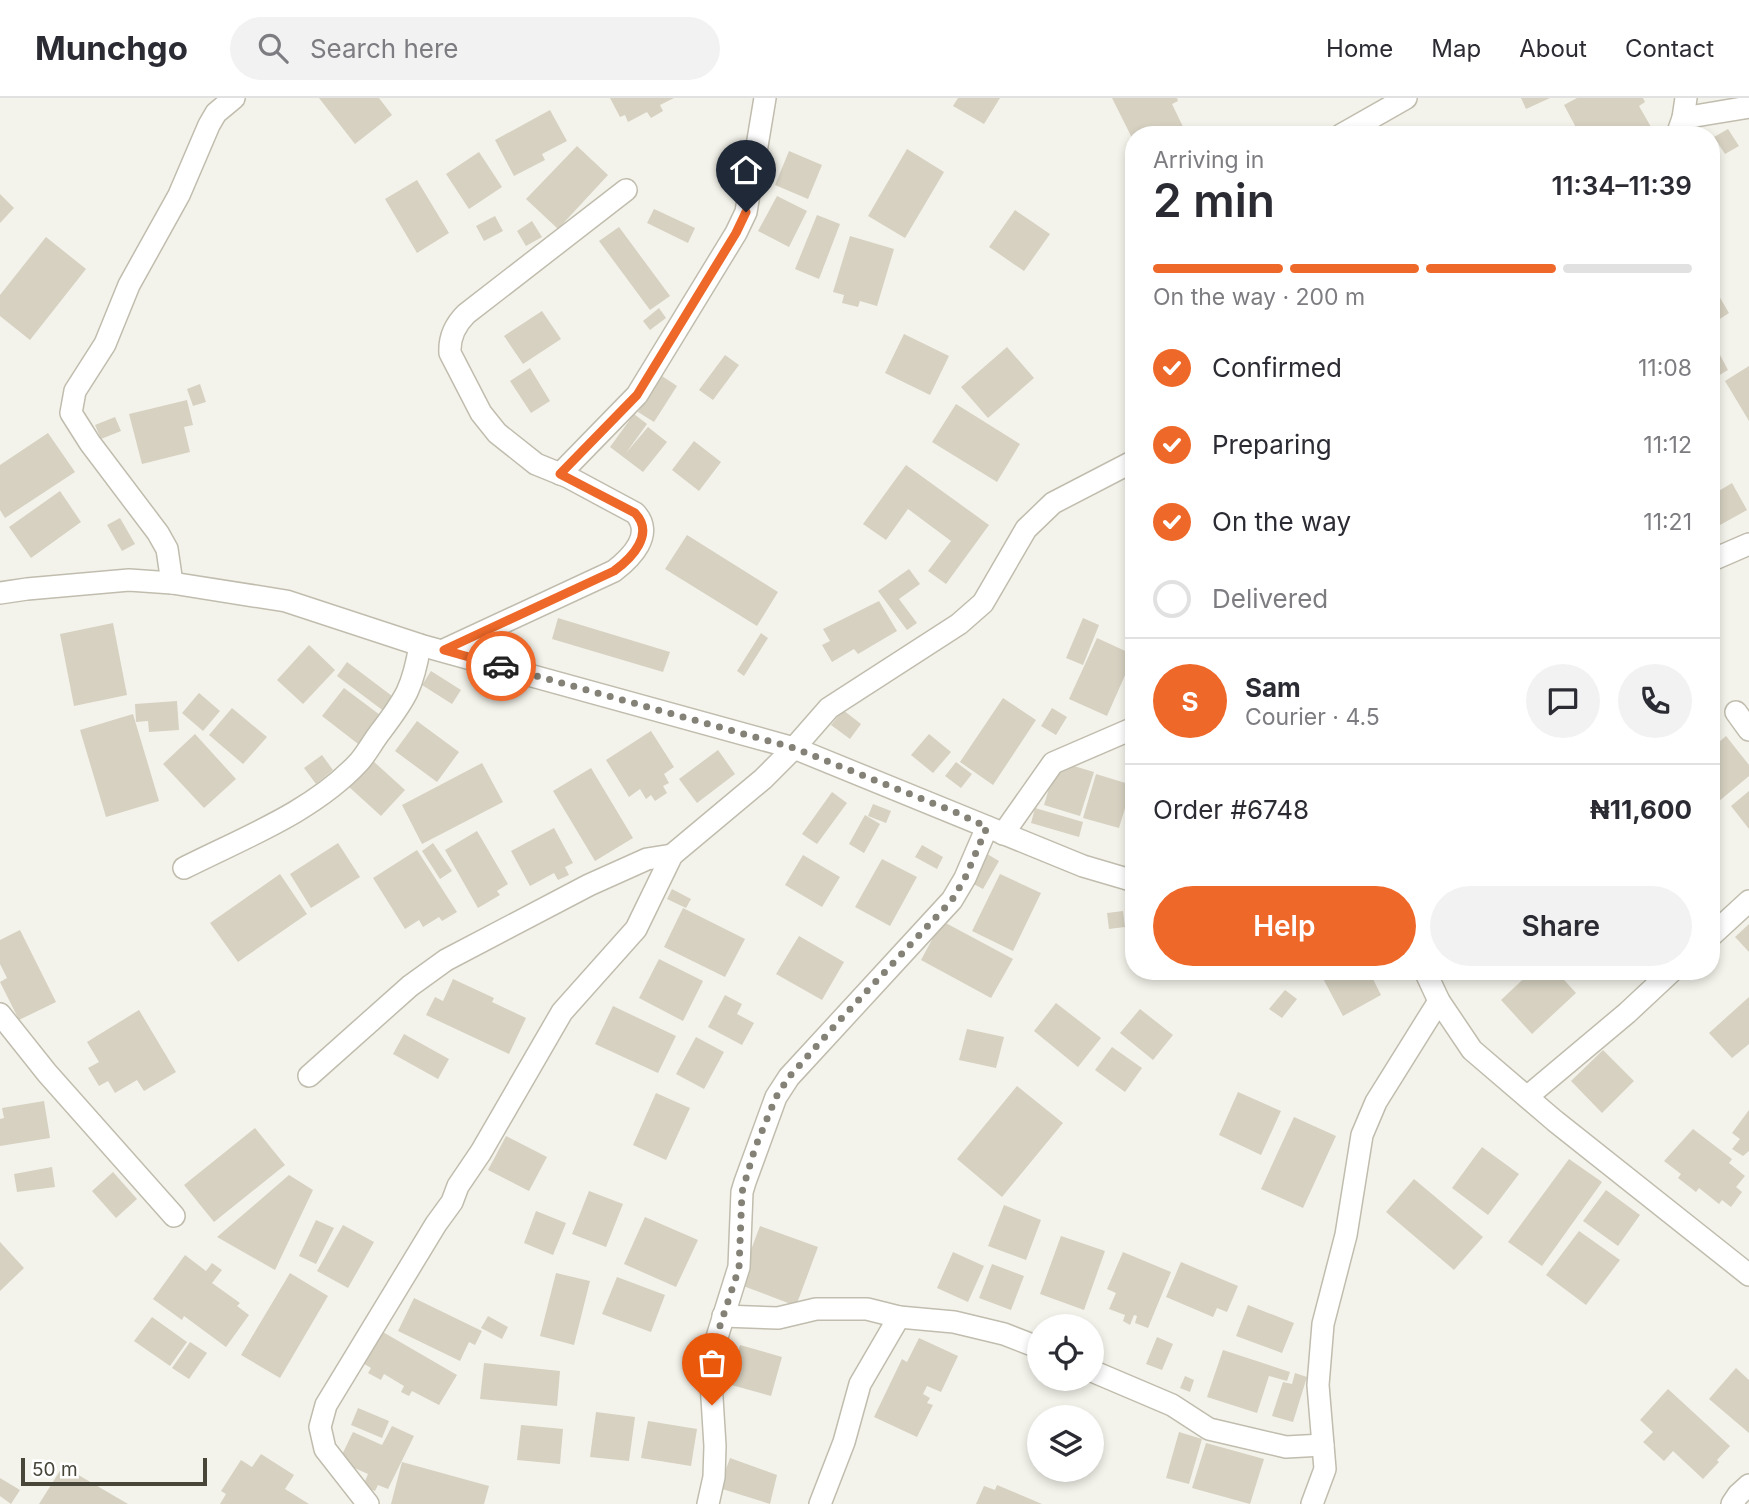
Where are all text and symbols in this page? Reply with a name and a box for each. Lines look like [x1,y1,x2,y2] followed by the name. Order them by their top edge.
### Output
[230,17,720,80] search box
[35,28,188,68] text: Munchgo
[254,29,292,67] icon: search
[310,33,459,64] text: Search here
[1326,34,1393,63] text: Home
[1431,34,1481,63] text: Map
[1519,34,1587,63] text: About
[1625,34,1714,63] text: Contact
[716,140,776,212] pin
[1153,146,1264,174] text: Arriving in
[727,151,765,189] icon: home
[1551,170,1692,201] text: 11:34–11:39
[1153,172,1275,228] text: 2 min
[1153,283,1365,311] text: On the way · 200 m
[1153,349,1191,387] icon: check
[1212,352,1342,383] text: Confirmed
[1638,354,1692,382] text: 11:08
[1153,426,1191,464] icon: check
[1212,429,1332,460] text: Preparing
[1643,431,1692,459] text: 11:12
[1153,503,1191,541] icon: check
[1212,506,1351,537] text: On the way
[1643,508,1692,536] text: 11:21
[1212,583,1328,614] text: Delivered
[466,631,536,701] courier
[482,647,520,685] icon: car
[1526,664,1600,738] button: chat
[1618,664,1692,738] button: phone
[1245,672,1301,703] text: Sam
[1181,686,1199,717] text: S
[1245,703,1380,731] text: Courier · 4.5
[1153,794,1309,825] text: Order #6748
[1590,794,1692,825] text: ₦11,600
[1153,886,1416,966] button: Help
[1430,886,1692,966] button: Share
[1027,1314,1104,1482] map controls
[1027,1314,1104,1391] button: locate
[682,1333,742,1405] pin
[693,1344,731,1382] icon: bag
[1027,1405,1104,1482] button: layers
[21,1455,206,1487] scale bar
[32,1458,78,1481] text: 50 m

